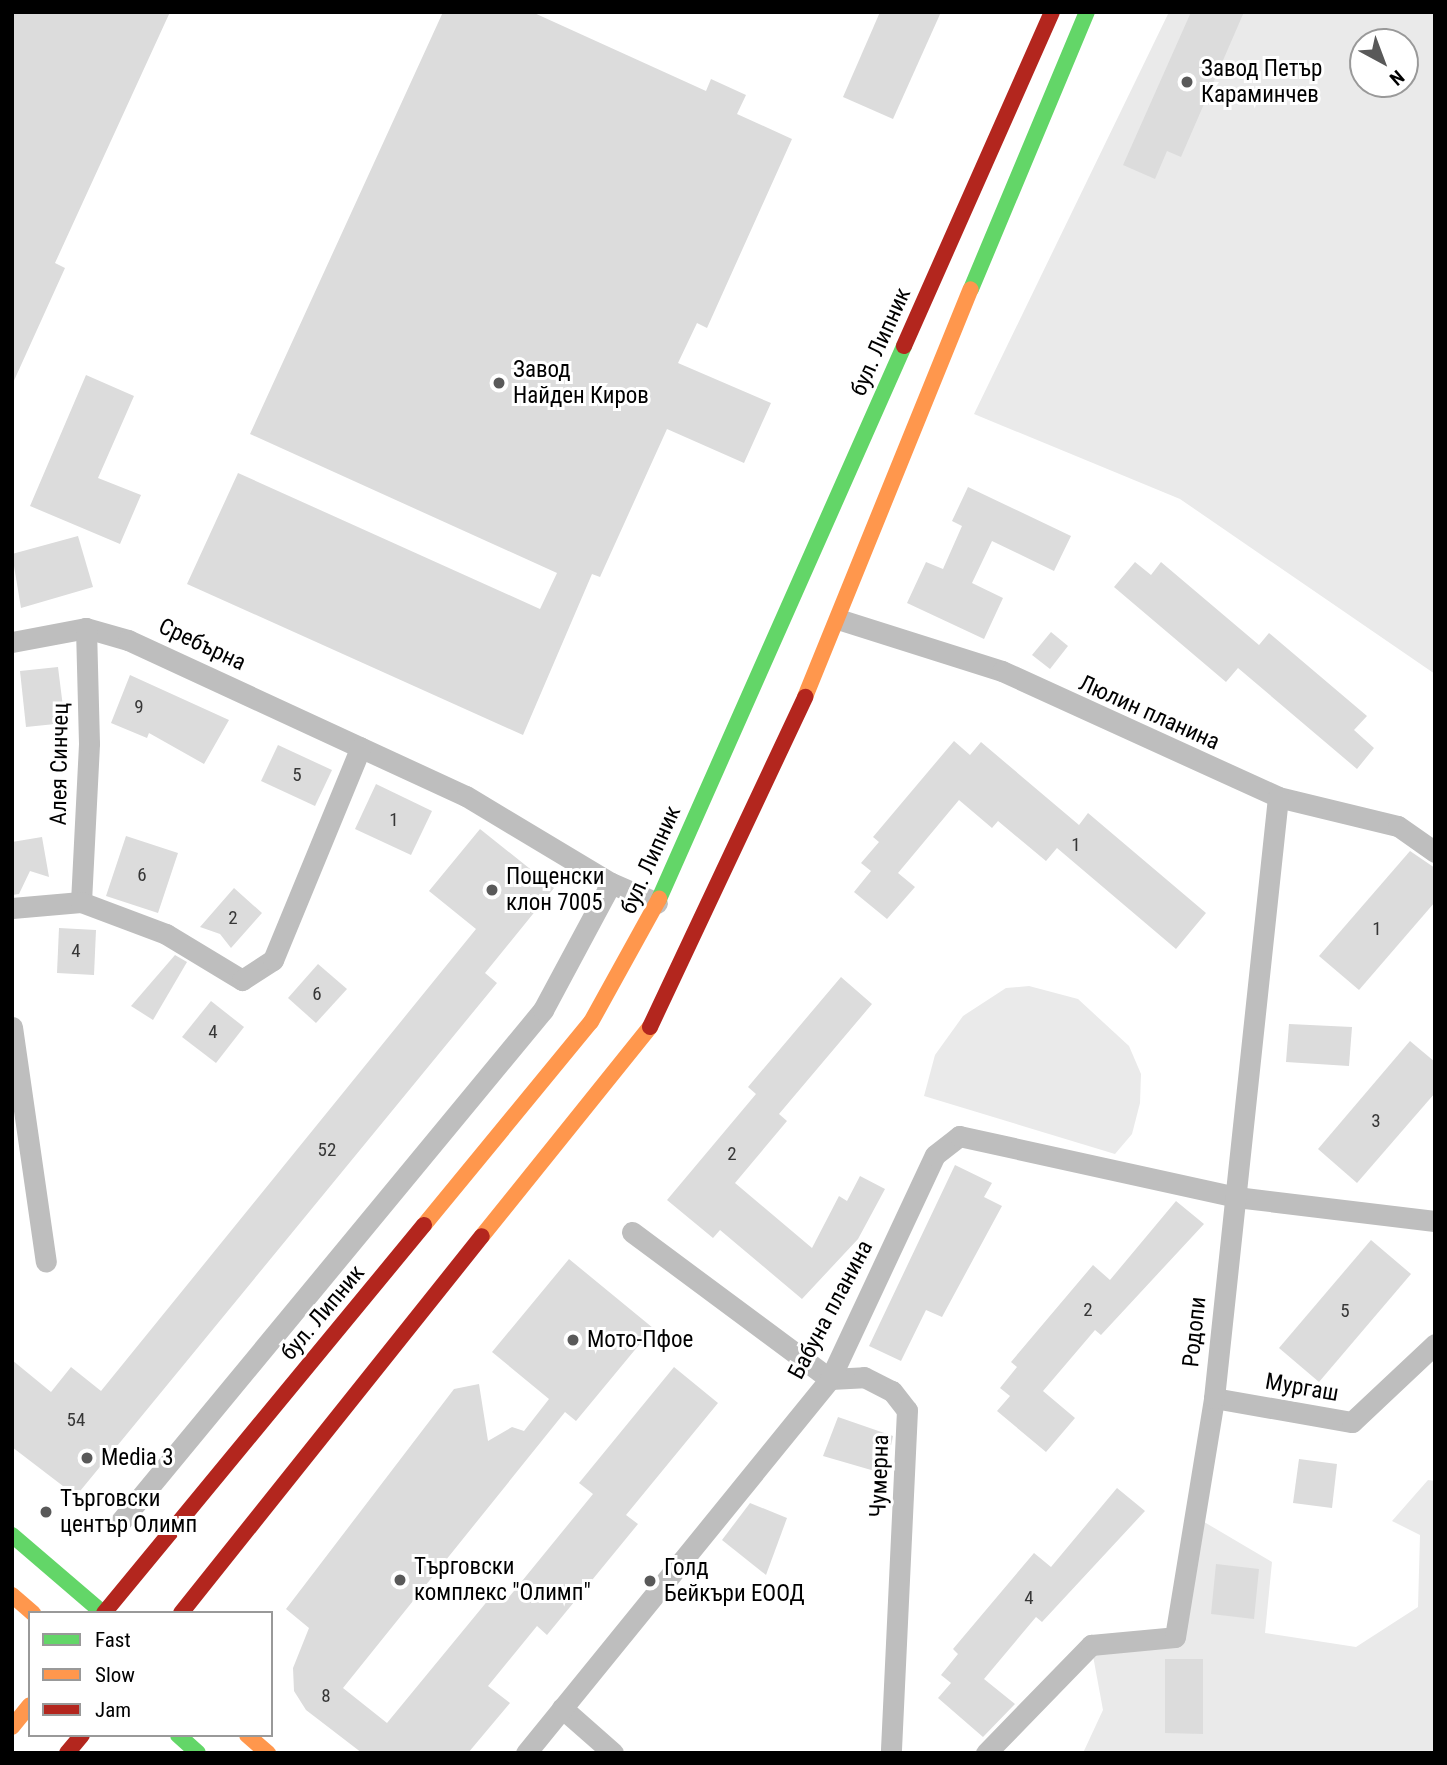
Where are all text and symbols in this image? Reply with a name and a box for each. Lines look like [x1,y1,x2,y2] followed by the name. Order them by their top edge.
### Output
[1349,28,1419,98] north arrow
[1201,55,1322,109] place label: Завод Петър Караминчев
[1385,65,1409,90] text: N
[1179,74,1195,90] marker: Завод Петър Караминчев
[845,284,917,400] street label: бул. Липник
[513,356,649,410] place label: Завод Найден Киров
[491,375,507,391] marker: Завод Найден Киров
[154,613,250,677] street label: Сребърна
[1074,670,1224,756] street label: Люлин планина
[134,696,144,718] house number: 9
[45,702,75,826] street label: Алея Синчец
[292,764,302,786] house number: 5
[615,802,687,918] street label: бул. Липник
[389,809,399,831] house number: 1
[1071,834,1081,856] house number: 1
[506,863,604,917] place label: Пощенски клон 7005
[137,864,147,886] house number: 6
[484,882,500,898] marker: Пощенски клон 7005
[228,907,238,929] house number: 2
[1372,918,1382,940] house number: 1
[71,940,81,962] house number: 4
[312,983,322,1005] house number: 6
[208,1021,218,1043] house number: 4
[1371,1110,1381,1132] house number: 3
[318,1139,336,1161] house number: 52
[727,1143,737,1165] house number: 2
[783,1236,879,1384] street label: Бабуна планина
[275,1260,371,1366] street label: бул. Липник
[1178,1295,1212,1369] street label: Родопи
[1083,1299,1093,1321] house number: 2
[1340,1300,1350,1322] house number: 5
[587,1326,693,1354] place label: Мото-Пфое
[565,1332,581,1348] marker: Мото-Пфое
[1263,1368,1341,1408] street label: Мургаш
[67,1409,85,1431] house number: 54
[865,1434,895,1518] street label: Чумерна
[101,1444,173,1472] place label: Media 3
[79,1450,95,1466] marker: Media 3
[60,1485,197,1539] place label: Търговски център Олимп
[38,1504,54,1520] marker: Търговски център Олимп
[414,1553,591,1607] place label: Търговски комплекс "Олимп"
[664,1554,805,1608] place label: Голд Бейкъри ЕООД
[392,1572,408,1588] marker: Търговски комплекс "Олимп"
[642,1573,658,1589] marker: Голд Бейкъри ЕООД
[1024,1587,1034,1609] house number: 4
[28,1611,273,1737] legend
[95,1628,131,1652] text: Fast
[95,1663,135,1687] text: Slow
[321,1685,331,1707] house number: 8
[95,1698,131,1722] text: Jam

